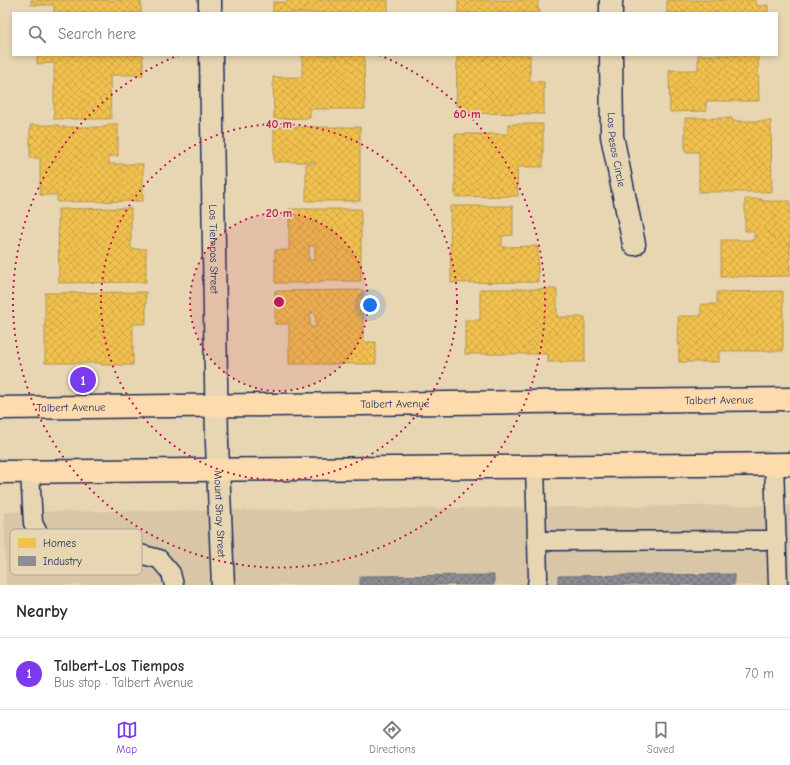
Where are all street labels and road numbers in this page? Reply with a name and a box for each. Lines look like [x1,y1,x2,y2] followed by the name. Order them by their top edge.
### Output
[605,112,629,189] street label: Los Pesos Circle
[207,204,221,295] street label: Los Tiempos Street
[684,393,754,407] street label: Talbert Avenue
[360,397,430,410] street label: Talbert Avenue
[36,400,106,414] street label: Talbert Avenue
[212,470,228,559] street label: Mount Shay Street

